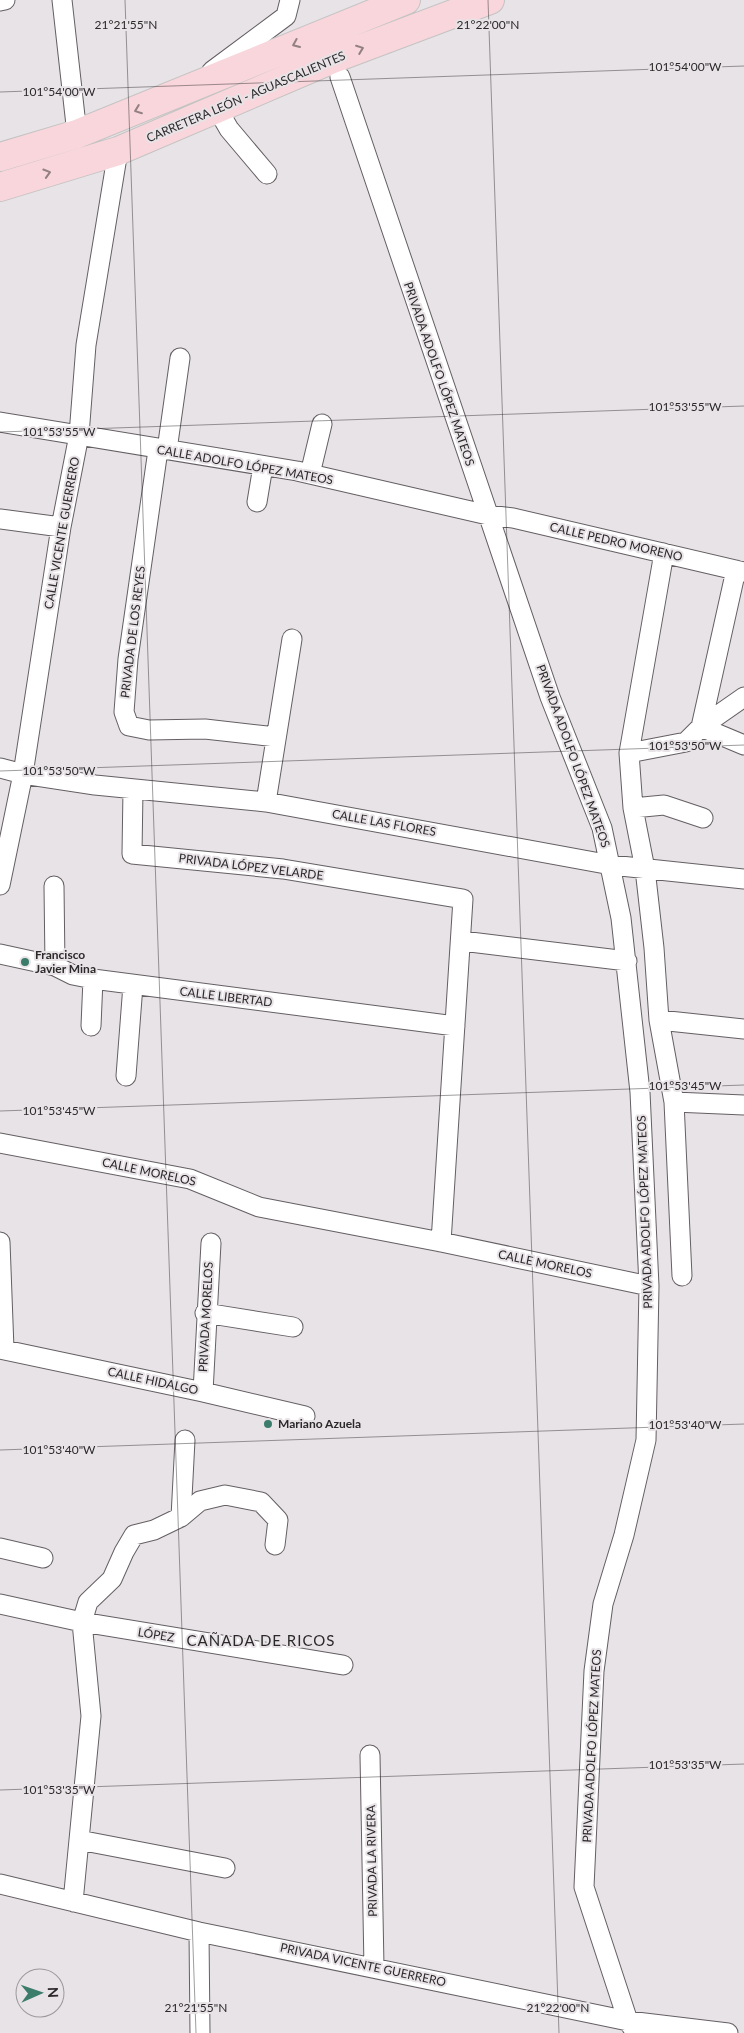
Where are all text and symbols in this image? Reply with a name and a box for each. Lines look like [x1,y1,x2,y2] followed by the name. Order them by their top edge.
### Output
[95,17,157,32] text: 21°21'55"N
[457,17,519,32] text: 21°22'00"N
[292,38,301,48] one-way arrow
[355,45,364,55] one-way arrow
[144,48,347,145] street label: CARRETERA LEÓN - AGUASCALIENTES
[648,59,722,74] text: 101°54'00"W
[22,84,96,99] text: 101°54'00"W
[134,104,143,114] one-way arrow
[42,168,50,178] one-way arrow
[401,280,478,468] street label: PRIVADA ADOLFO LÓPEZ MATEOS
[648,399,722,414] text: 101°53'55"W
[22,424,96,439] text: 101°53'55"W
[156,442,334,487] street label: CALLE ADOLFO LÓPEZ MATEOS
[41,455,82,610] street label: CALLE VICENTE GUERRERO
[548,519,684,564] street label: CALLE PEDRO MORENO
[117,565,148,699] street label: PRIVADA DE LOS REYES
[533,662,614,849] street label: PRIVADA ADOLFO LÓPEZ MATEOS
[648,738,722,753] text: 101°53'50"W
[22,763,96,778] text: 101°53'50"W
[331,806,437,839] street label: CALLE LAS FLORES
[178,850,324,883] street label: PRIVADA LÓPEZ VELARDE
[35,947,96,976] place label: Francisco Javier Mina
[19,956,31,968] marker: Francisco Javier Mina
[179,983,273,1010] street label: CALLE LIBERTAD
[648,1078,722,1093] text: 101°53'45"W
[22,1103,96,1118] text: 101°53'45"W
[634,1115,655,1309] street label: PRIVADA ADOLFO LÓPEZ MATEOS
[101,1154,197,1189] street label: CALLE MORELOS
[497,1246,593,1281] street label: CALLE MORELOS
[195,1261,216,1373] street label: PRIVADA MORELOS
[106,1364,200,1398] street label: CALLE HIDALGO
[278,1416,361,1431] place label: Mariano Azuela
[648,1417,722,1432] text: 101°53'40"W
[262,1418,274,1430] marker: Mariano Azuela
[22,1442,96,1457] text: 101°53'40"W
[137,1624,175,1645] street label: LÓPEZ
[187,1631,335,1649] district label: CAÑADA DE RICOS
[579,1649,604,1843] street label: PRIVADA ADOLFO LÓPEZ MATEOS
[648,1757,722,1772] text: 101°53'35"W
[22,1782,96,1797] text: 101°53'35"W
[363,1804,380,1917] street label: PRIVADA LA RIVERA
[279,1940,448,1990] street label: PRIVADA VICENTE GUERRERO
[15,1968,65,2018] north arrow
[45,1987,62,1998] text: N
[165,2000,227,2015] text: 21°21'55"N
[527,2000,589,2015] text: 21°22'00"N

